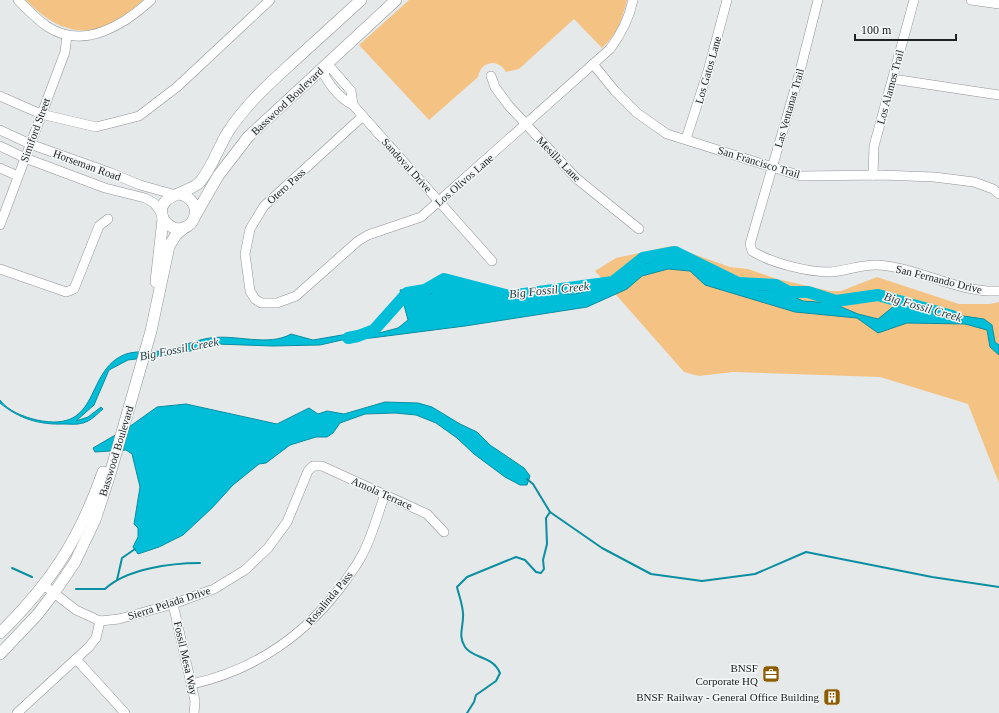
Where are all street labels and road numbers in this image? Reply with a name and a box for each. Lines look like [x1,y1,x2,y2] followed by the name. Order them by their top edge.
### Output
[693,35,723,105] street label: Los Gatos Lane
[874,49,906,125] street label: Los Alamos Trail
[249,64,326,137] street label: Basswood Boulevard
[772,67,806,149] street label: Las Ventanas Trail
[18,96,52,164] street label: Simiford Street
[535,134,583,184] street label: Mesilla Lane
[380,135,435,195] street label: Sandoval Drive
[716,144,802,180] street label: San Francisco Trail
[52,147,123,183] street label: Horseman Road
[432,151,496,209] street label: Los Olivos Lane
[264,166,308,206] street label: Otero Pass
[895,262,984,296] street label: San Fernando Drive
[97,404,136,498] street label: Basswood Boulevard
[350,474,414,512] street label: Amola Terrace
[303,569,355,627] street label: Rosalinda Pass
[126,584,212,622] street label: Sierra Pelada Drive
[172,620,200,697] street label: Fossil Mesa Way

